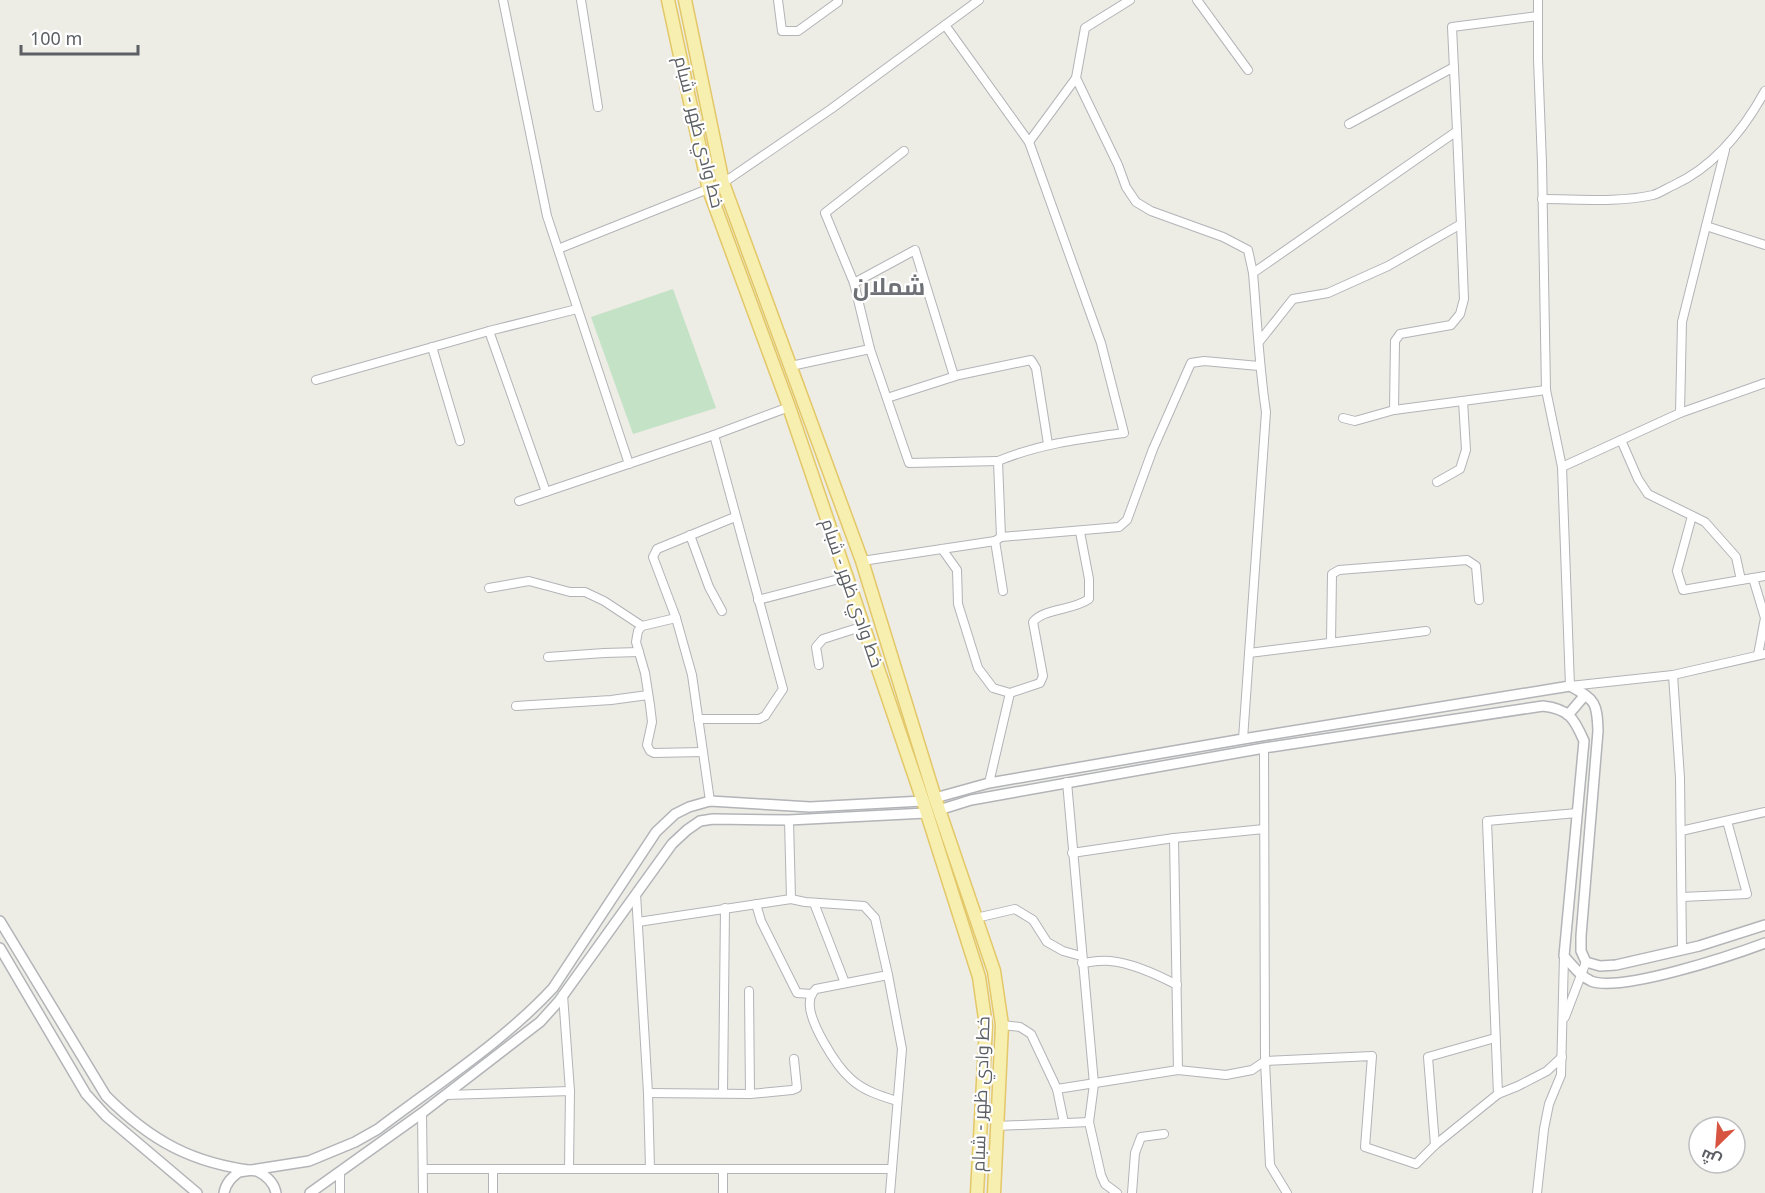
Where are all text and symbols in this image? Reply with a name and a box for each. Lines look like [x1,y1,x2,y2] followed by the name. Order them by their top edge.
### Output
[21,18,138,56] scale bar
[30,26,82,50] text: 100 m
[667,53,730,211] street label: خط وادي ظهر - شبام
[853,269,925,302] district label: شملان
[813,515,890,671] street label: خط وادي ظهر - شبام
[965,1016,998,1172] street label: خط وادي ظهر - شبام
[1687,1115,1747,1175] north arrow
[1697,1144,1725,1173] text: ش

